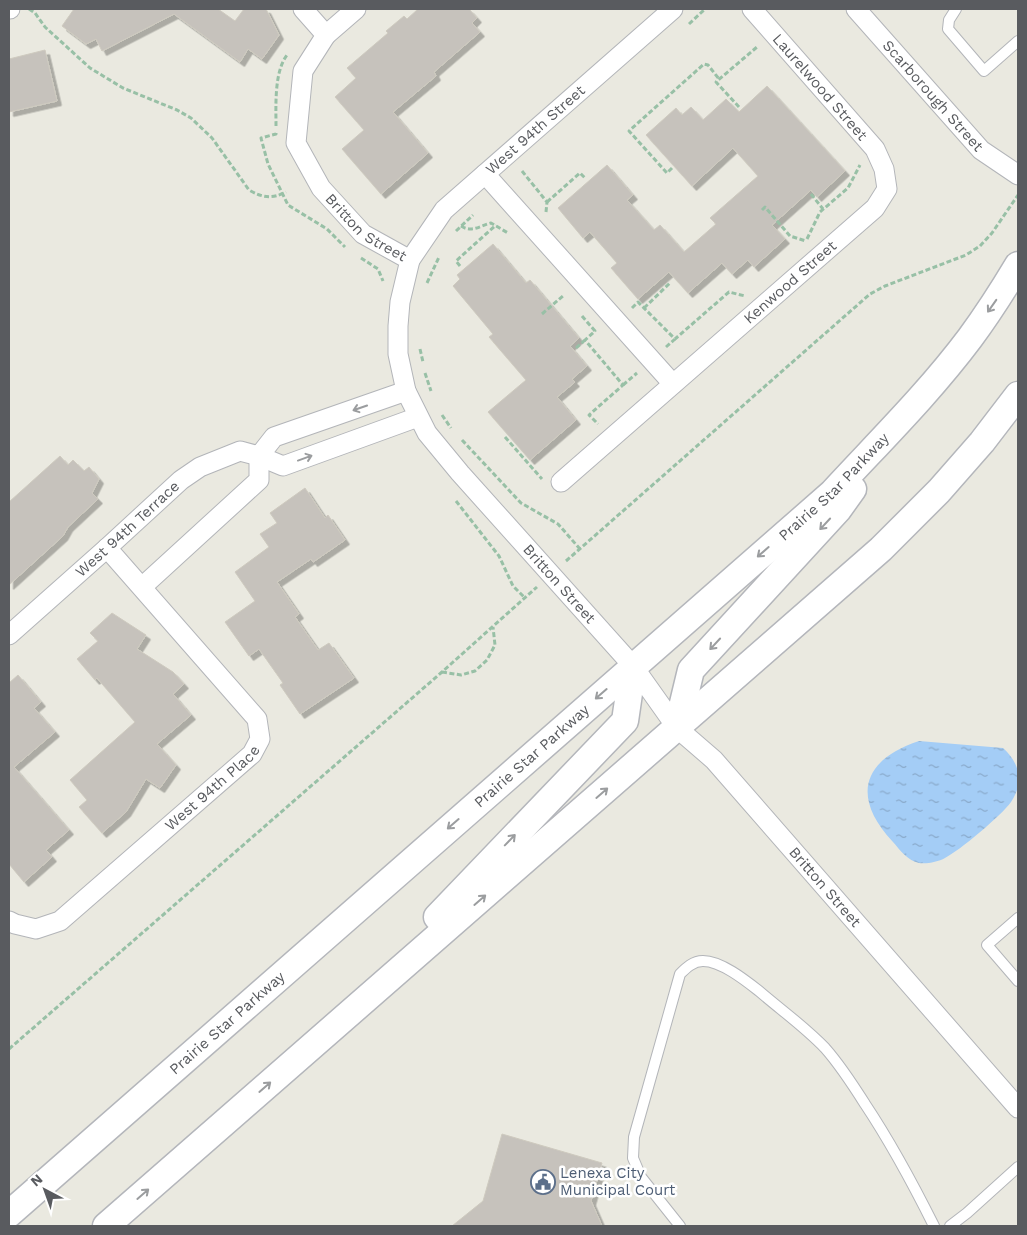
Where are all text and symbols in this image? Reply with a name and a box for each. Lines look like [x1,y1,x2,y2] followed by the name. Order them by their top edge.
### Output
[769,30,872,145] street label: Laurelwood Street
[879,36,988,156] street label: Scarborough Street
[482,81,589,178] street label: West 94th Street
[322,190,410,266] street label: Britton Street
[740,236,841,327] street label: Kenwood Street
[987,299,997,313] one-way arrow
[353,404,369,413] one-way arrow
[775,429,893,544] street label: Prairie Star Parkway
[296,453,312,462] one-way arrow
[72,477,183,581] street label: West 94th Terrace
[819,518,831,531] one-way arrow
[519,541,600,628] street label: Britton Street
[757,547,770,558] one-way arrow
[709,638,721,651] one-way arrow
[595,688,608,699] one-way arrow
[470,701,593,811] street label: Prairie Star Parkway
[161,743,264,834] street label: West 94th Place
[596,787,609,799] one-way arrow
[446,818,459,830] one-way arrow
[504,834,516,847] one-way arrow
[785,843,865,931] street label: Britton Street
[473,894,486,905] one-way arrow
[166,967,289,1078] street label: Prairie Star Parkway
[258,1081,271,1093] one-way arrow
[560,1164,676,1199] place label: Lenexa City Municipal Court
[20,1165,70,1215] north arrow
[530,1169,556,1195] public building icon: Lenexa City Municipal Court
[27,1171,46,1190] text: N
[136,1188,149,1200] one-way arrow

